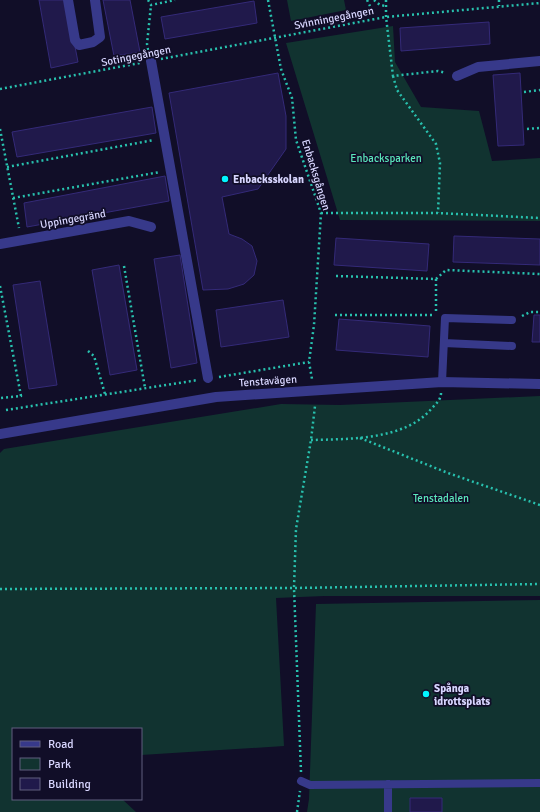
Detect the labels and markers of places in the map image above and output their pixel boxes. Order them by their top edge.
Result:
place label: Enbacksskolan [233,173,304,186]
marker: Enbacksskolan [220,174,230,184]
place label: Spånga idrottsplats [434,682,490,708]
marker: Spånga idrottsplats [421,689,431,699]

